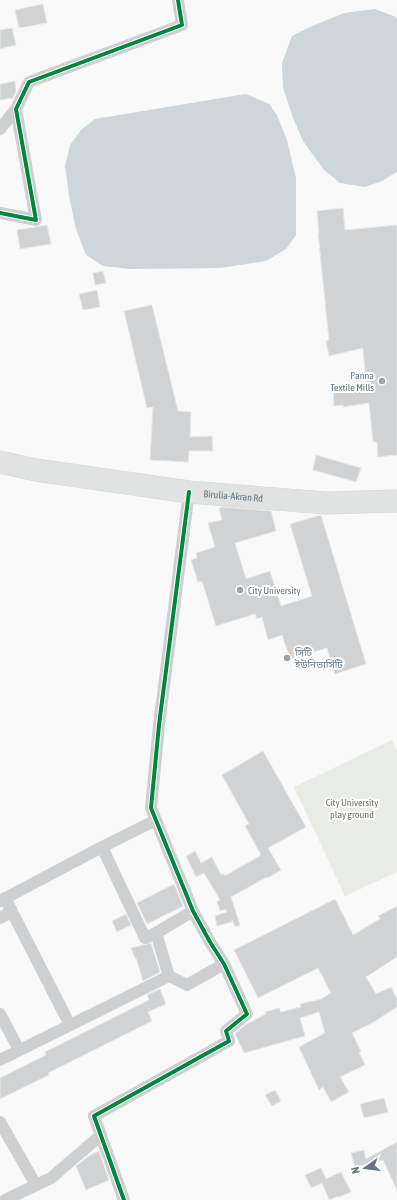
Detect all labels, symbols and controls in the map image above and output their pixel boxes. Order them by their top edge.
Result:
place label: Panna Textile Mills [330,370,374,393]
marker: Panna Textile Mills [377,376,387,386]
street label: Birulia-Akran Rd [203,488,264,503]
marker: City University [235,585,245,595]
place label: City University [248,585,301,596]
place label: সিটি ইউনিভার্সিটি [294,647,343,670]
marker: সিটি ইউনিভার্সিটি [282,653,292,663]
park label: City University play ground [326,797,378,820]
north arrow [345,1148,385,1188]
text: N [349,1166,362,1175]

